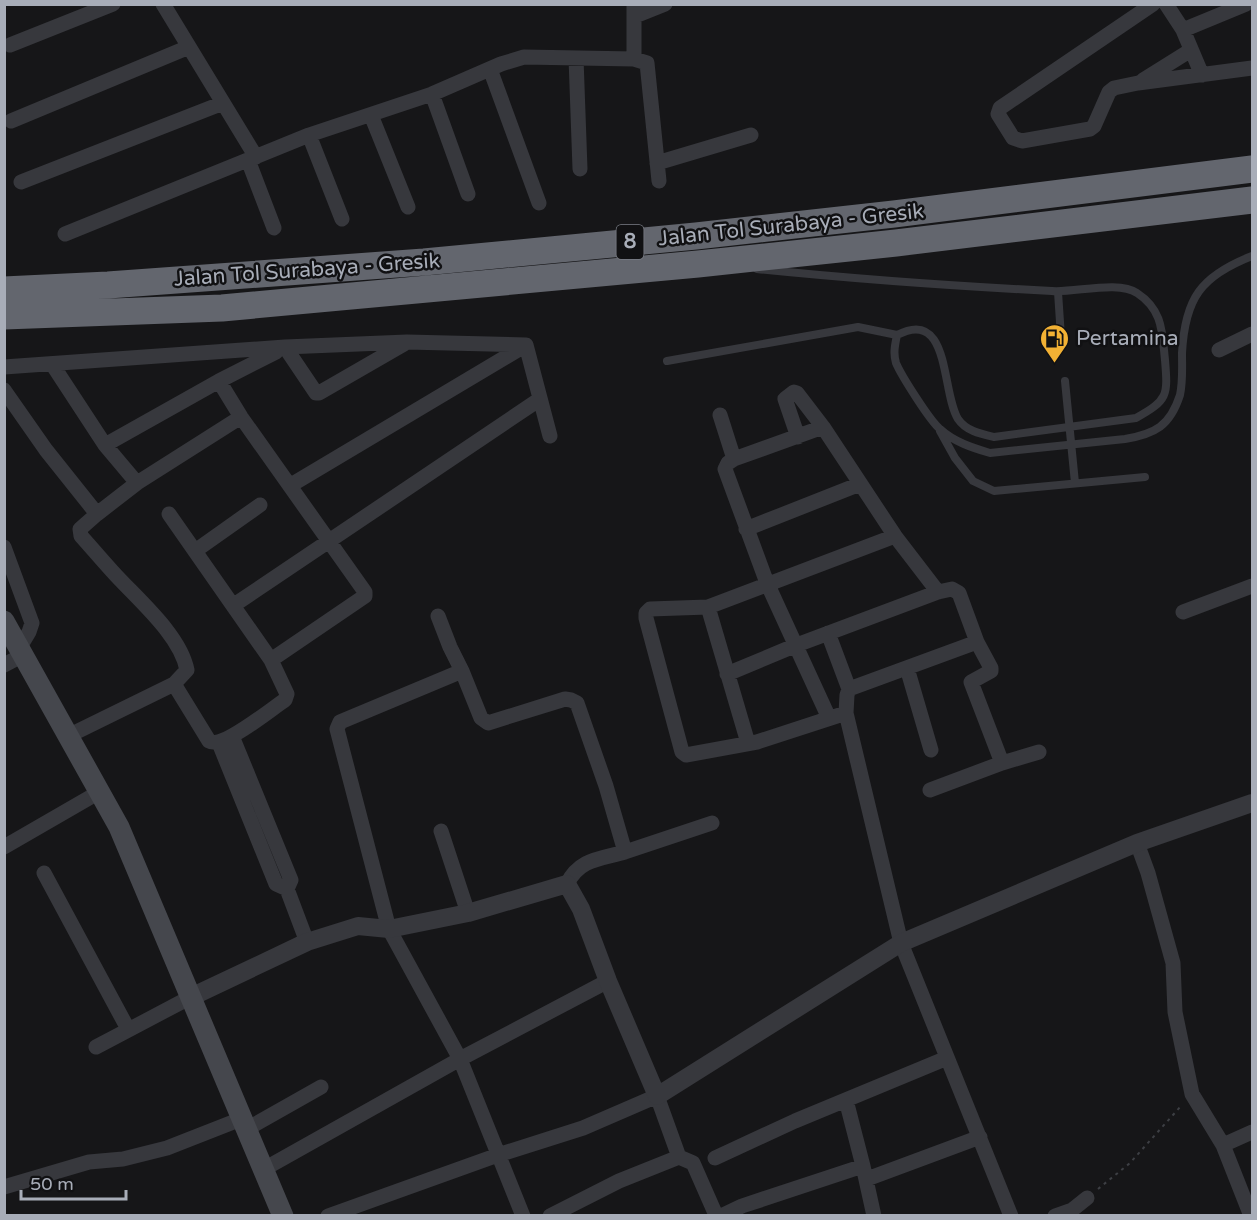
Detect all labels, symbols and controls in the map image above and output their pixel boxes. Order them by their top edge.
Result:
street label: Jalan Tol Surabaya - Gresik [657,199,925,251]
road number: 8 [616,225,644,259]
street label: Jalan Tol Surabaya - Gresik [173,248,441,292]
fuel station icon: Pertamina [1039,322,1071,364]
place label: Pertamina [1076,326,1179,351]
scale bar [21,1163,126,1201]
text: 50 m [30,1173,74,1195]

